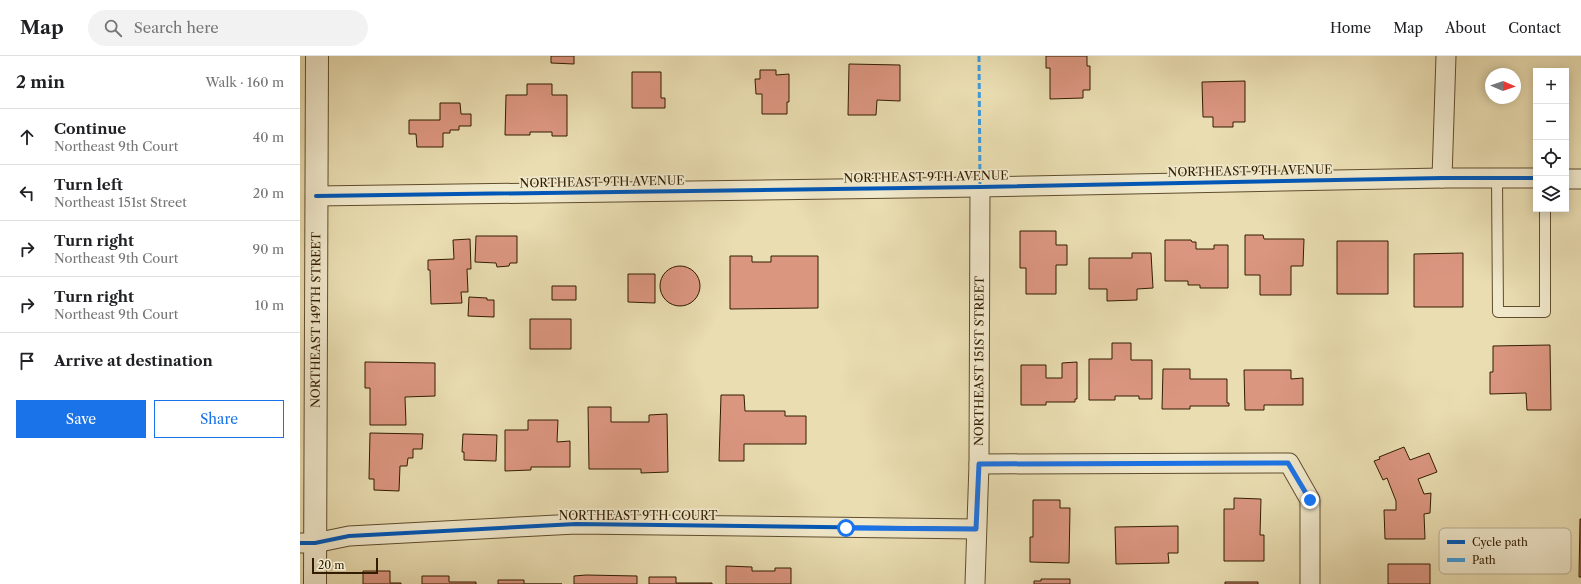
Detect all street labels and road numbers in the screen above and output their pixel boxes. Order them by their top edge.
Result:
street label: NORTHEAST 9TH AVENUE [1167,162,1333,179]
street label: NORTHEAST 9TH AVENUE [843,168,1009,185]
street label: NORTHEAST 9TH AVENUE [519,173,685,190]
street label: NORTHEAST 149TH STREET [308,232,323,408]
street label: NORTHEAST 151ST STREET [971,276,987,446]
street label: NORTHEAST 9TH COURT [558,508,718,523]

